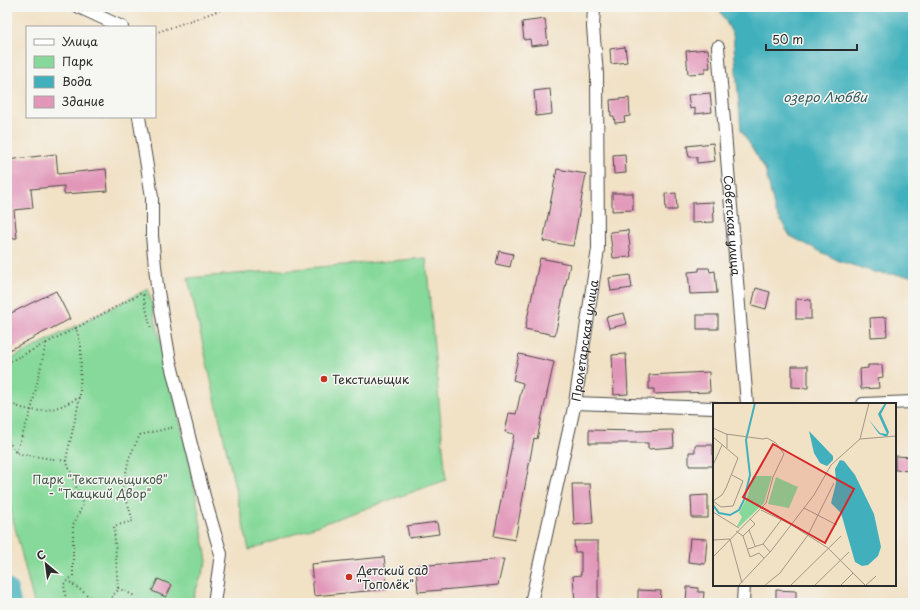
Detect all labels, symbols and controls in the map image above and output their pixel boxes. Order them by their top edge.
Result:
legend [26,26,156,118]
scale bar [766,26,857,52]
text: 50 m [772,30,803,48]
text: Улица [62,32,98,50]
text: Парк [62,52,94,70]
text: Вода [62,72,92,90]
water label: озеро Любви [783,87,868,106]
text: Здание [62,92,104,110]
street label: Советская улица [719,174,746,277]
street label: Пролетарская улица [566,278,602,402]
place label: Текстильщик [332,370,410,388]
marker: Текстильщик [319,374,329,384]
inset map [713,403,896,586]
park label: Парк "Текстильщиков" - "Ткацкий Двор" [32,470,168,502]
north arrow [26,544,66,584]
text: С [33,545,49,564]
place label: Детский сад "Тополёк" [356,561,428,593]
marker: Детский сад "Тополёк" [344,572,354,582]

